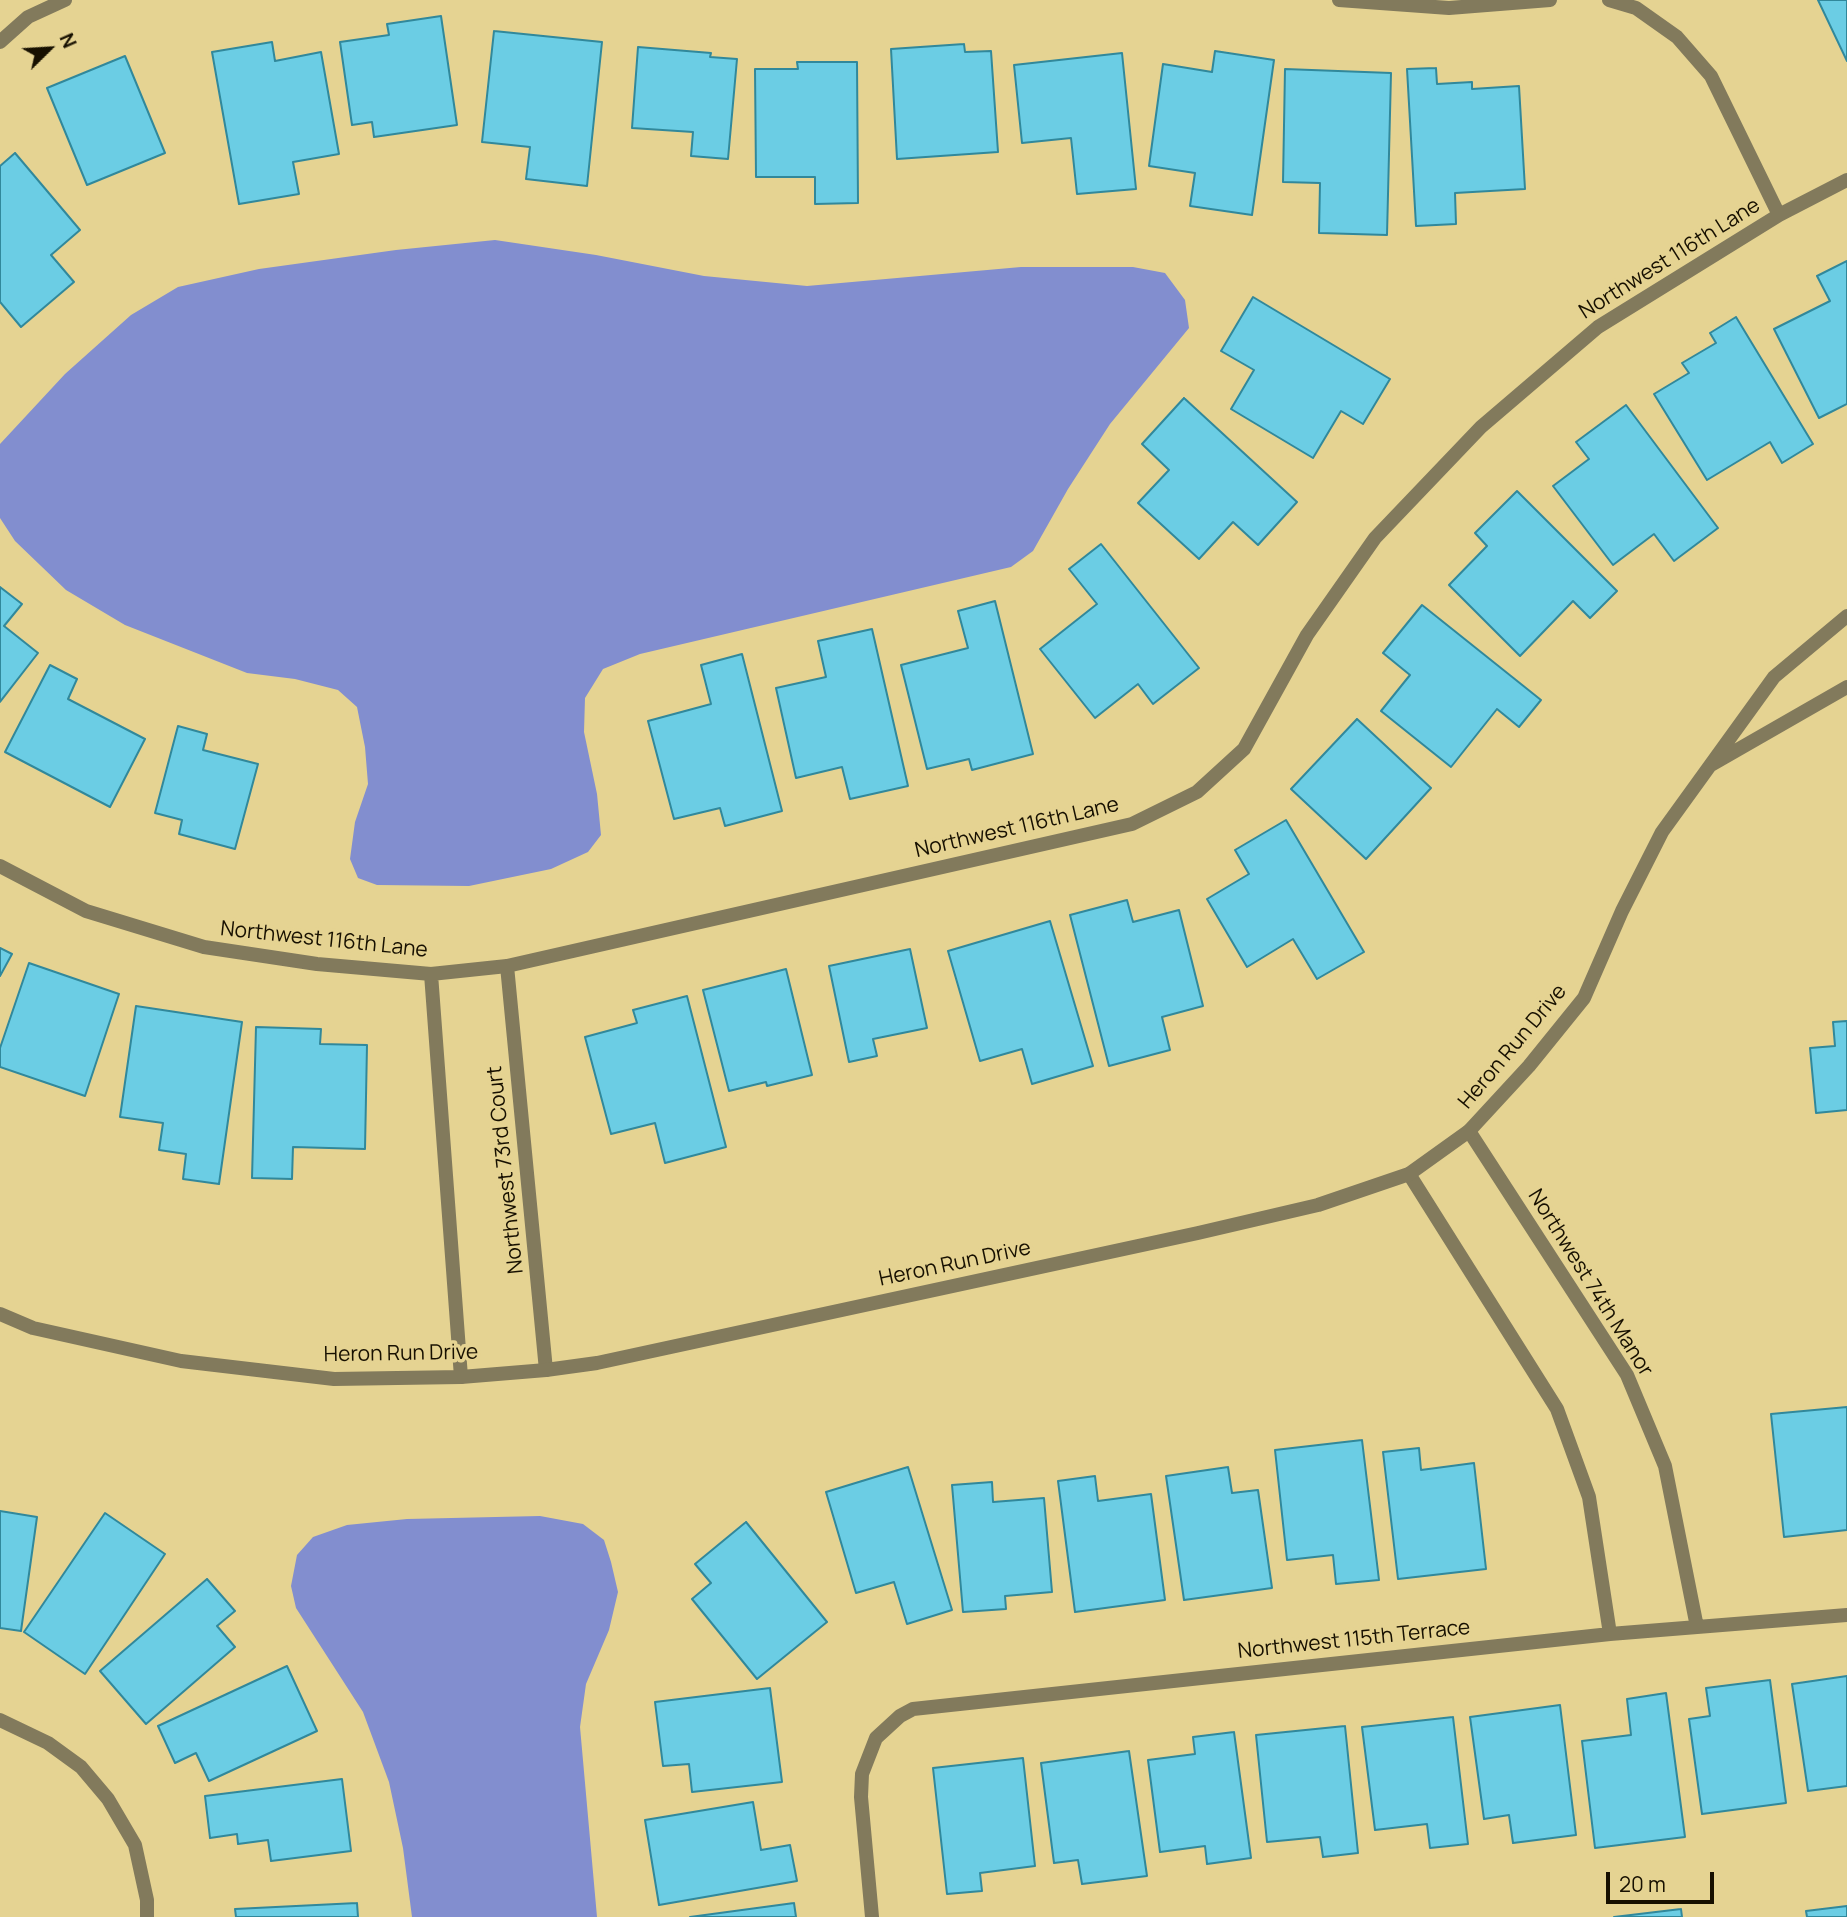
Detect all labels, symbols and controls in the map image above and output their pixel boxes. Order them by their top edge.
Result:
north arrow [14,14,84,84]
text: N [54,29,83,52]
street label: Northwest 116th Lane [1575,193,1765,325]
street label: Northwest 116th Lane [913,792,1121,864]
street label: Northwest 116th Lane [219,917,429,963]
street label: Heron Run Drive [1454,980,1572,1114]
street label: Northwest 73rd Court [483,1065,529,1275]
street label: Northwest 74th Manor [1522,1185,1658,1381]
street label: Heron Run Drive [877,1236,1033,1292]
street label: Heron Run Drive [323,1340,479,1368]
street label: Northwest 115th Terrace [1237,1615,1471,1665]
scale bar [1609,1857,1717,1901]
text: 20 m [1619,1870,1666,1898]

